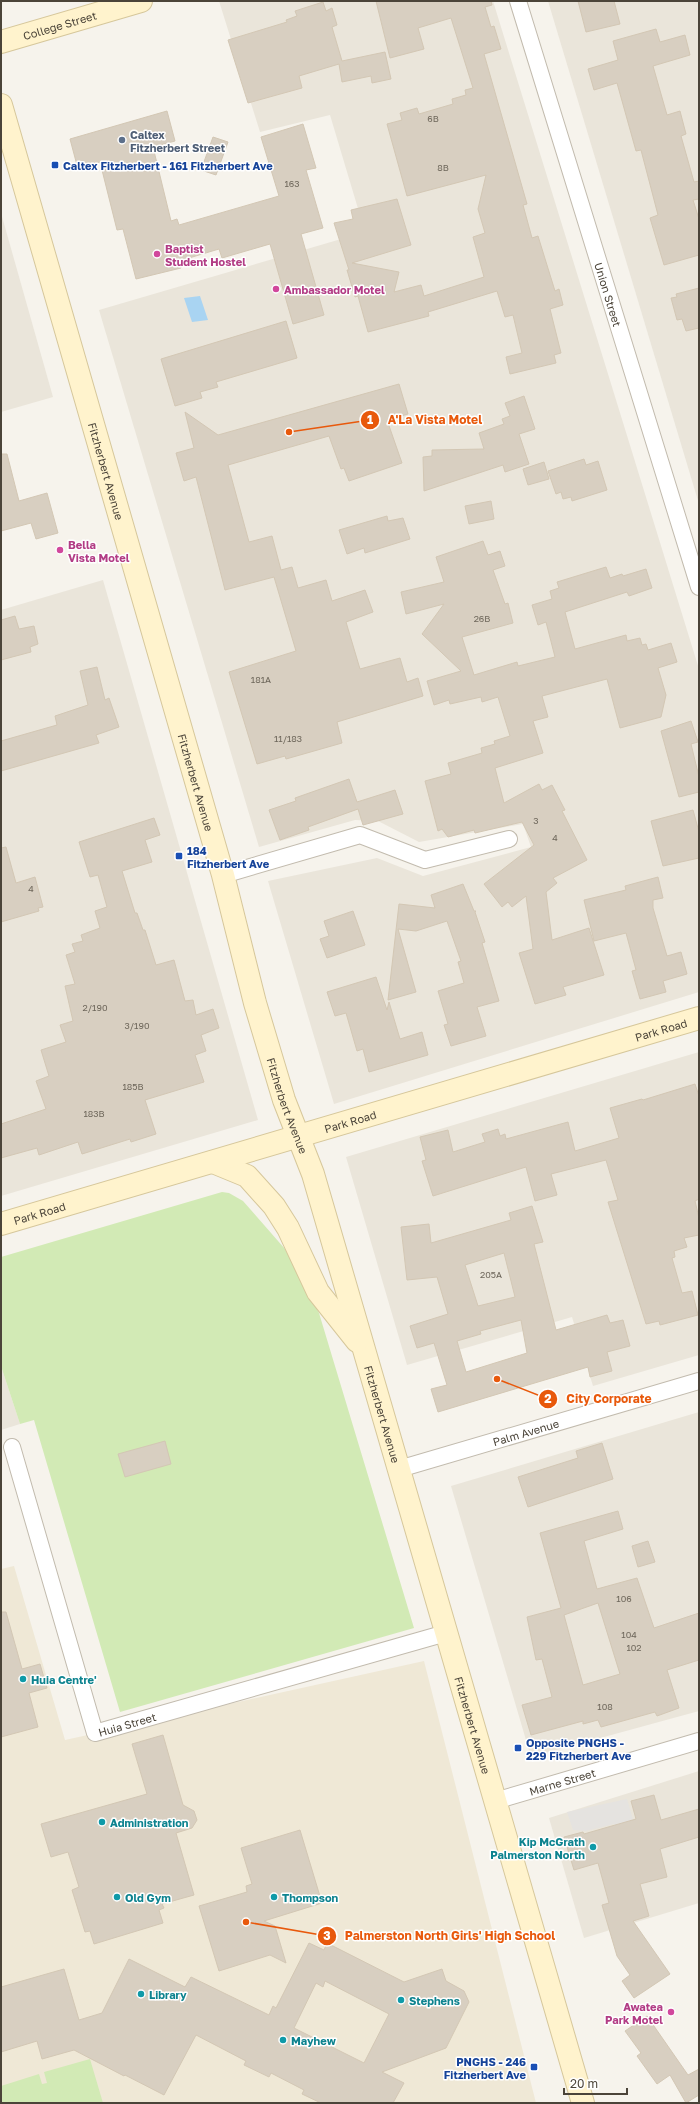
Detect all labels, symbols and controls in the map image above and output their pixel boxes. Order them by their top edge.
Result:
street label: College Street [21,8,98,42]
house number: 6B [427,113,439,124]
place label: Caltex Fitzherbert Street [130,128,226,154]
marker: Caltex Fitzherbert Street [117,135,127,145]
place label: Caltex Fitzherbert - 161 Fitzherbert Ave [63,159,273,172]
marker: Caltex Fitzherbert - 161 Fitzherbert Ave [50,160,60,170]
house number: 8B [437,162,449,173]
house number: 163 [284,178,300,189]
place label: Baptist Student Hostel [165,242,246,268]
marker: Baptist Student Hostel [152,249,162,259]
street label: Union Street [593,261,625,328]
place label: Ambassador Motel [284,283,385,296]
marker: Ambassador Motel [271,284,281,294]
callout: A'La Vista Motel [360,408,491,432]
text: 1 [367,412,373,427]
text: A'La Vista Motel [388,412,482,427]
street label: Fitzherbert Avenue [86,421,127,521]
place label: Bella Vista Motel [68,538,130,564]
marker: Bella Vista Motel [55,545,65,555]
house number: 26B [474,613,490,624]
house number: 181A [251,674,271,685]
street label: Fitzherbert Avenue [176,732,217,833]
house number: 11/183 [274,733,302,744]
house number: 3 [533,815,539,826]
house number: 4 [552,832,558,843]
place label: 184 Fitzherbert Ave [187,844,270,870]
marker: 184 Fitzherbert Ave [174,851,184,861]
house number: 4 [28,883,34,894]
house number: 2/190 [83,1002,108,1013]
street label: Park Road [633,1015,688,1043]
house number: 3/190 [125,1020,150,1031]
street label: Fitzherbert Avenue [265,1056,311,1155]
house number: 185B [122,1081,144,1092]
street label: Park Road [323,1107,378,1135]
house number: 183B [83,1108,105,1119]
street label: Park Road [12,1199,67,1226]
house number: 205A [480,1269,502,1280]
street label: Fitzherbert Avenue [362,1364,403,1464]
callout: City Corporate [538,1387,660,1411]
text: 2 [544,1391,552,1406]
text: City Corporate [566,1391,652,1406]
street label: Palm Avenue [491,1416,560,1448]
house number: 106 [616,1593,632,1604]
house number: 104 [621,1629,637,1640]
house number: 102 [626,1642,642,1653]
place label: Huia Centre' [31,1673,97,1686]
marker: Huia Centre' [18,1674,28,1684]
street label: Fitzherbert Avenue [453,1675,494,1775]
house number: 108 [597,1701,613,1712]
street label: Huia Street [97,1709,157,1738]
place label: Opposite PNGHS - 229 Fitzherbert Ave [526,1736,632,1762]
marker: Opposite PNGHS - 229 Fitzherbert Ave [513,1743,523,1753]
street label: Marne Street [527,1765,597,1797]
place label: Administration [110,1816,189,1829]
marker: Administration [97,1817,107,1827]
place label: Kip McGrath Palmerston North [490,1835,585,1861]
marker: Kip McGrath Palmerston North [588,1842,598,1852]
place label: Old Gym [125,1891,171,1904]
place label: Thompson [282,1891,339,1904]
marker: Old Gym [112,1892,122,1902]
marker: Thompson [269,1892,279,1902]
callout: Palmerston North Girls' High School [317,1924,563,1948]
text: 3 [323,1928,331,1943]
text: Palmerston North Girls' High School [345,1928,555,1943]
place label: Library [149,1988,187,2001]
marker: Library [136,1989,146,1999]
place label: Stephens [409,1994,460,2007]
marker: Stephens [396,1995,406,2005]
place label: Awatea Park Motel [605,2000,663,2026]
marker: Awatea Park Motel [666,2007,676,2017]
place label: Mayhew [291,2034,337,2047]
marker: Mayhew [278,2035,288,2045]
place label: PNGHS - 246 Fitzherbert Ave [444,2055,526,2081]
marker: PNGHS - 246 Fitzherbert Ave [529,2062,539,2072]
scale bar [564,2070,627,2096]
text: 20 m [570,2076,598,2091]

